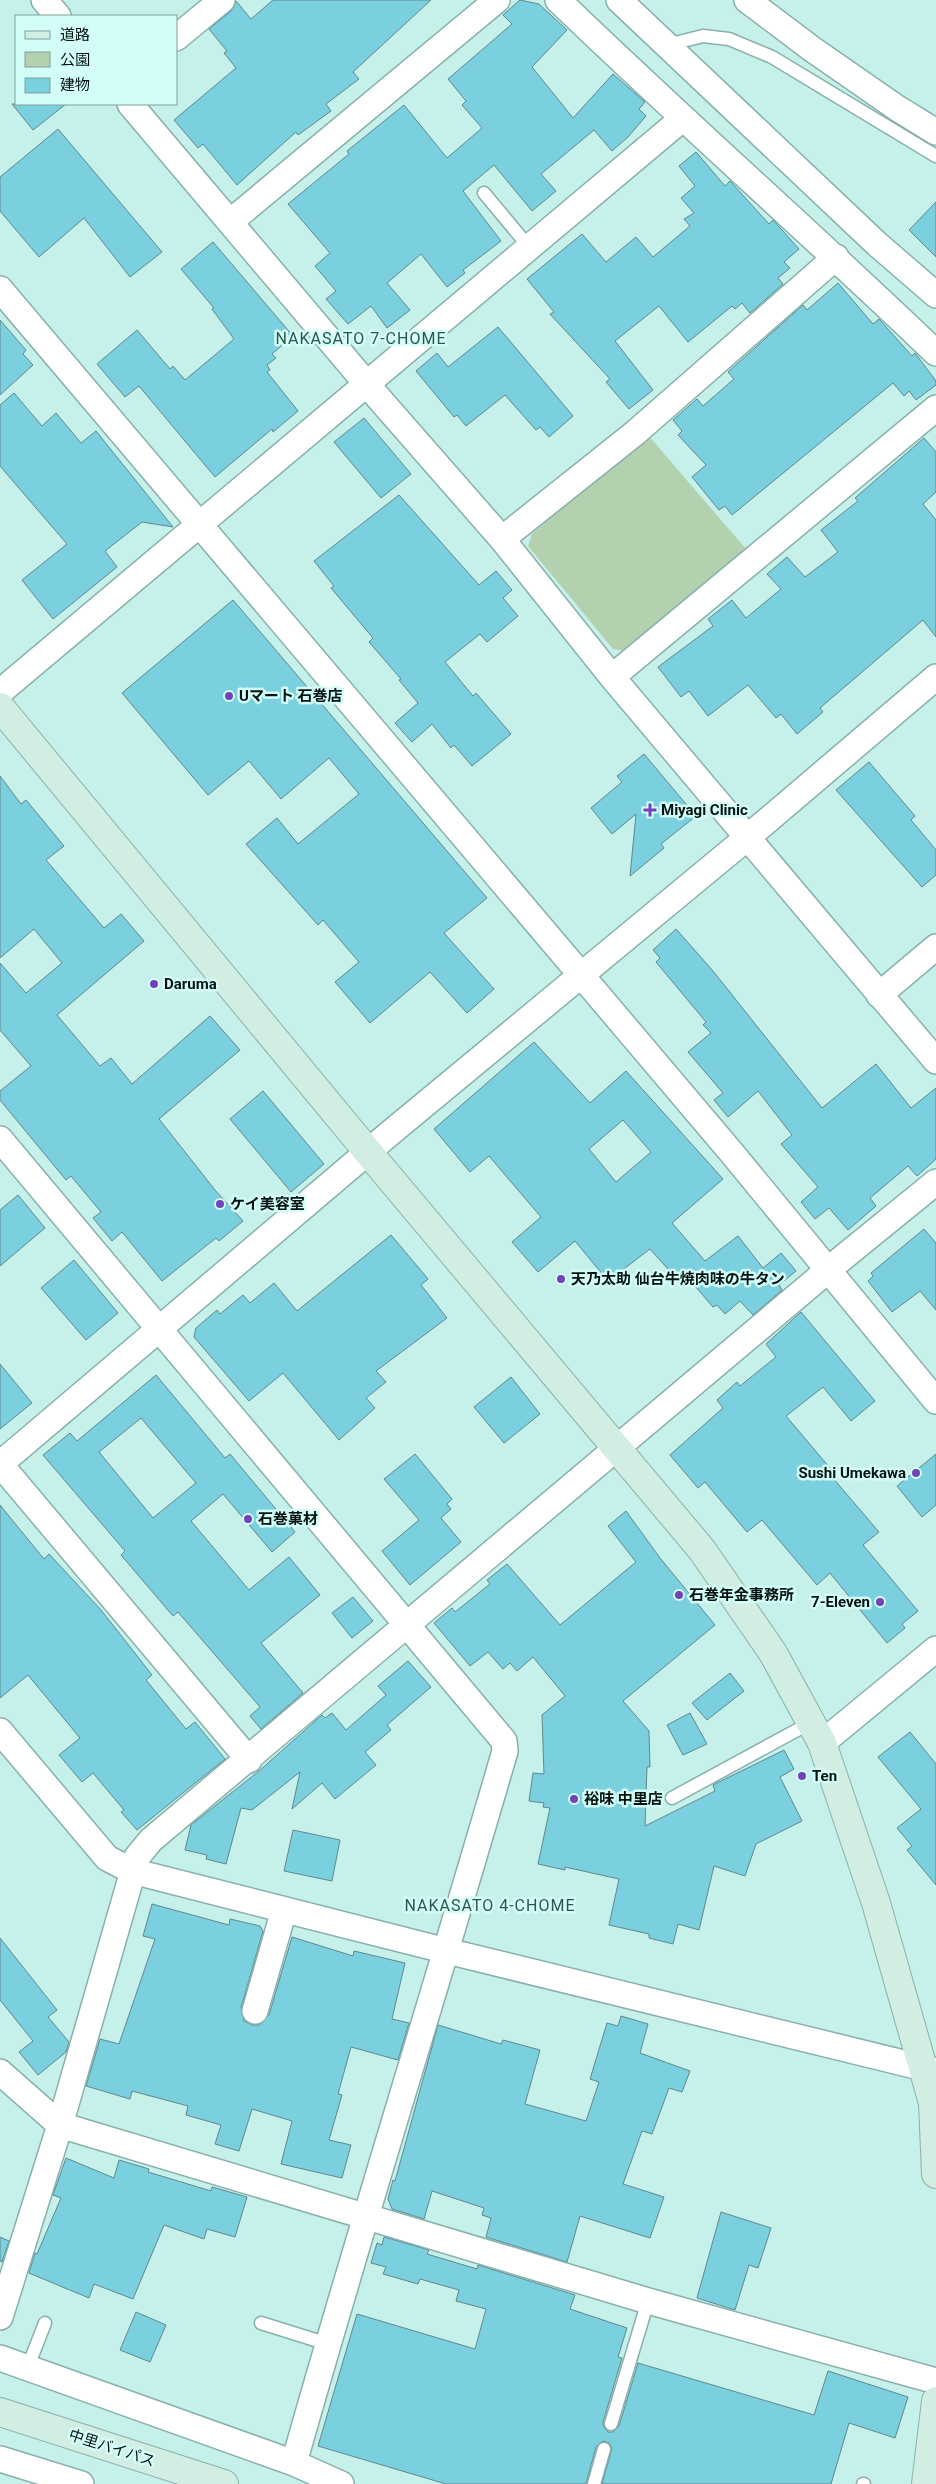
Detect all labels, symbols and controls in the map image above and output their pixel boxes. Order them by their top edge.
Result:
legend [15,15,178,105]
text: 道路 [60,26,90,44]
text: 公園 [60,51,90,69]
text: 建物 [60,76,90,94]
district label: NAKASATO 7-CHOME [275,329,447,348]
place label: Uマート 石巻店 [239,687,343,705]
marker: Uマート 石巻店 [223,690,235,702]
place label: Miyagi Clinic [661,801,748,819]
marker: Miyagi Clinic [643,803,657,817]
place label: Daruma [164,975,217,993]
marker: Daruma [148,978,160,990]
place label: ケイ美容室 [230,1195,305,1213]
marker: ケイ美容室 [214,1198,226,1210]
place label: 天乃太助 仙台牛焼肉味の牛タン [571,1270,785,1288]
marker: 天乃太助 仙台牛焼肉味の牛タン [555,1273,567,1285]
place label: Sushi Umekawa [798,1464,906,1482]
marker: Sushi Umekawa [910,1467,922,1479]
place label: 石巻菓材 [258,1510,318,1528]
marker: 石巻菓材 [242,1513,254,1525]
place label: 石巻年金事務所 [689,1586,794,1604]
marker: 石巻年金事務所 [673,1589,685,1601]
place label: 7-Eleven [811,1593,870,1611]
marker: 7-Eleven [874,1596,886,1608]
place label: Ten [812,1767,837,1785]
marker: Ten [796,1770,808,1782]
place label: 裕味 中里店 [584,1790,663,1808]
marker: 裕味 中里店 [568,1793,580,1805]
district label: NAKASATO 4-CHOME [404,1896,576,1915]
street label: 中里バイパス [67,2426,157,2470]

